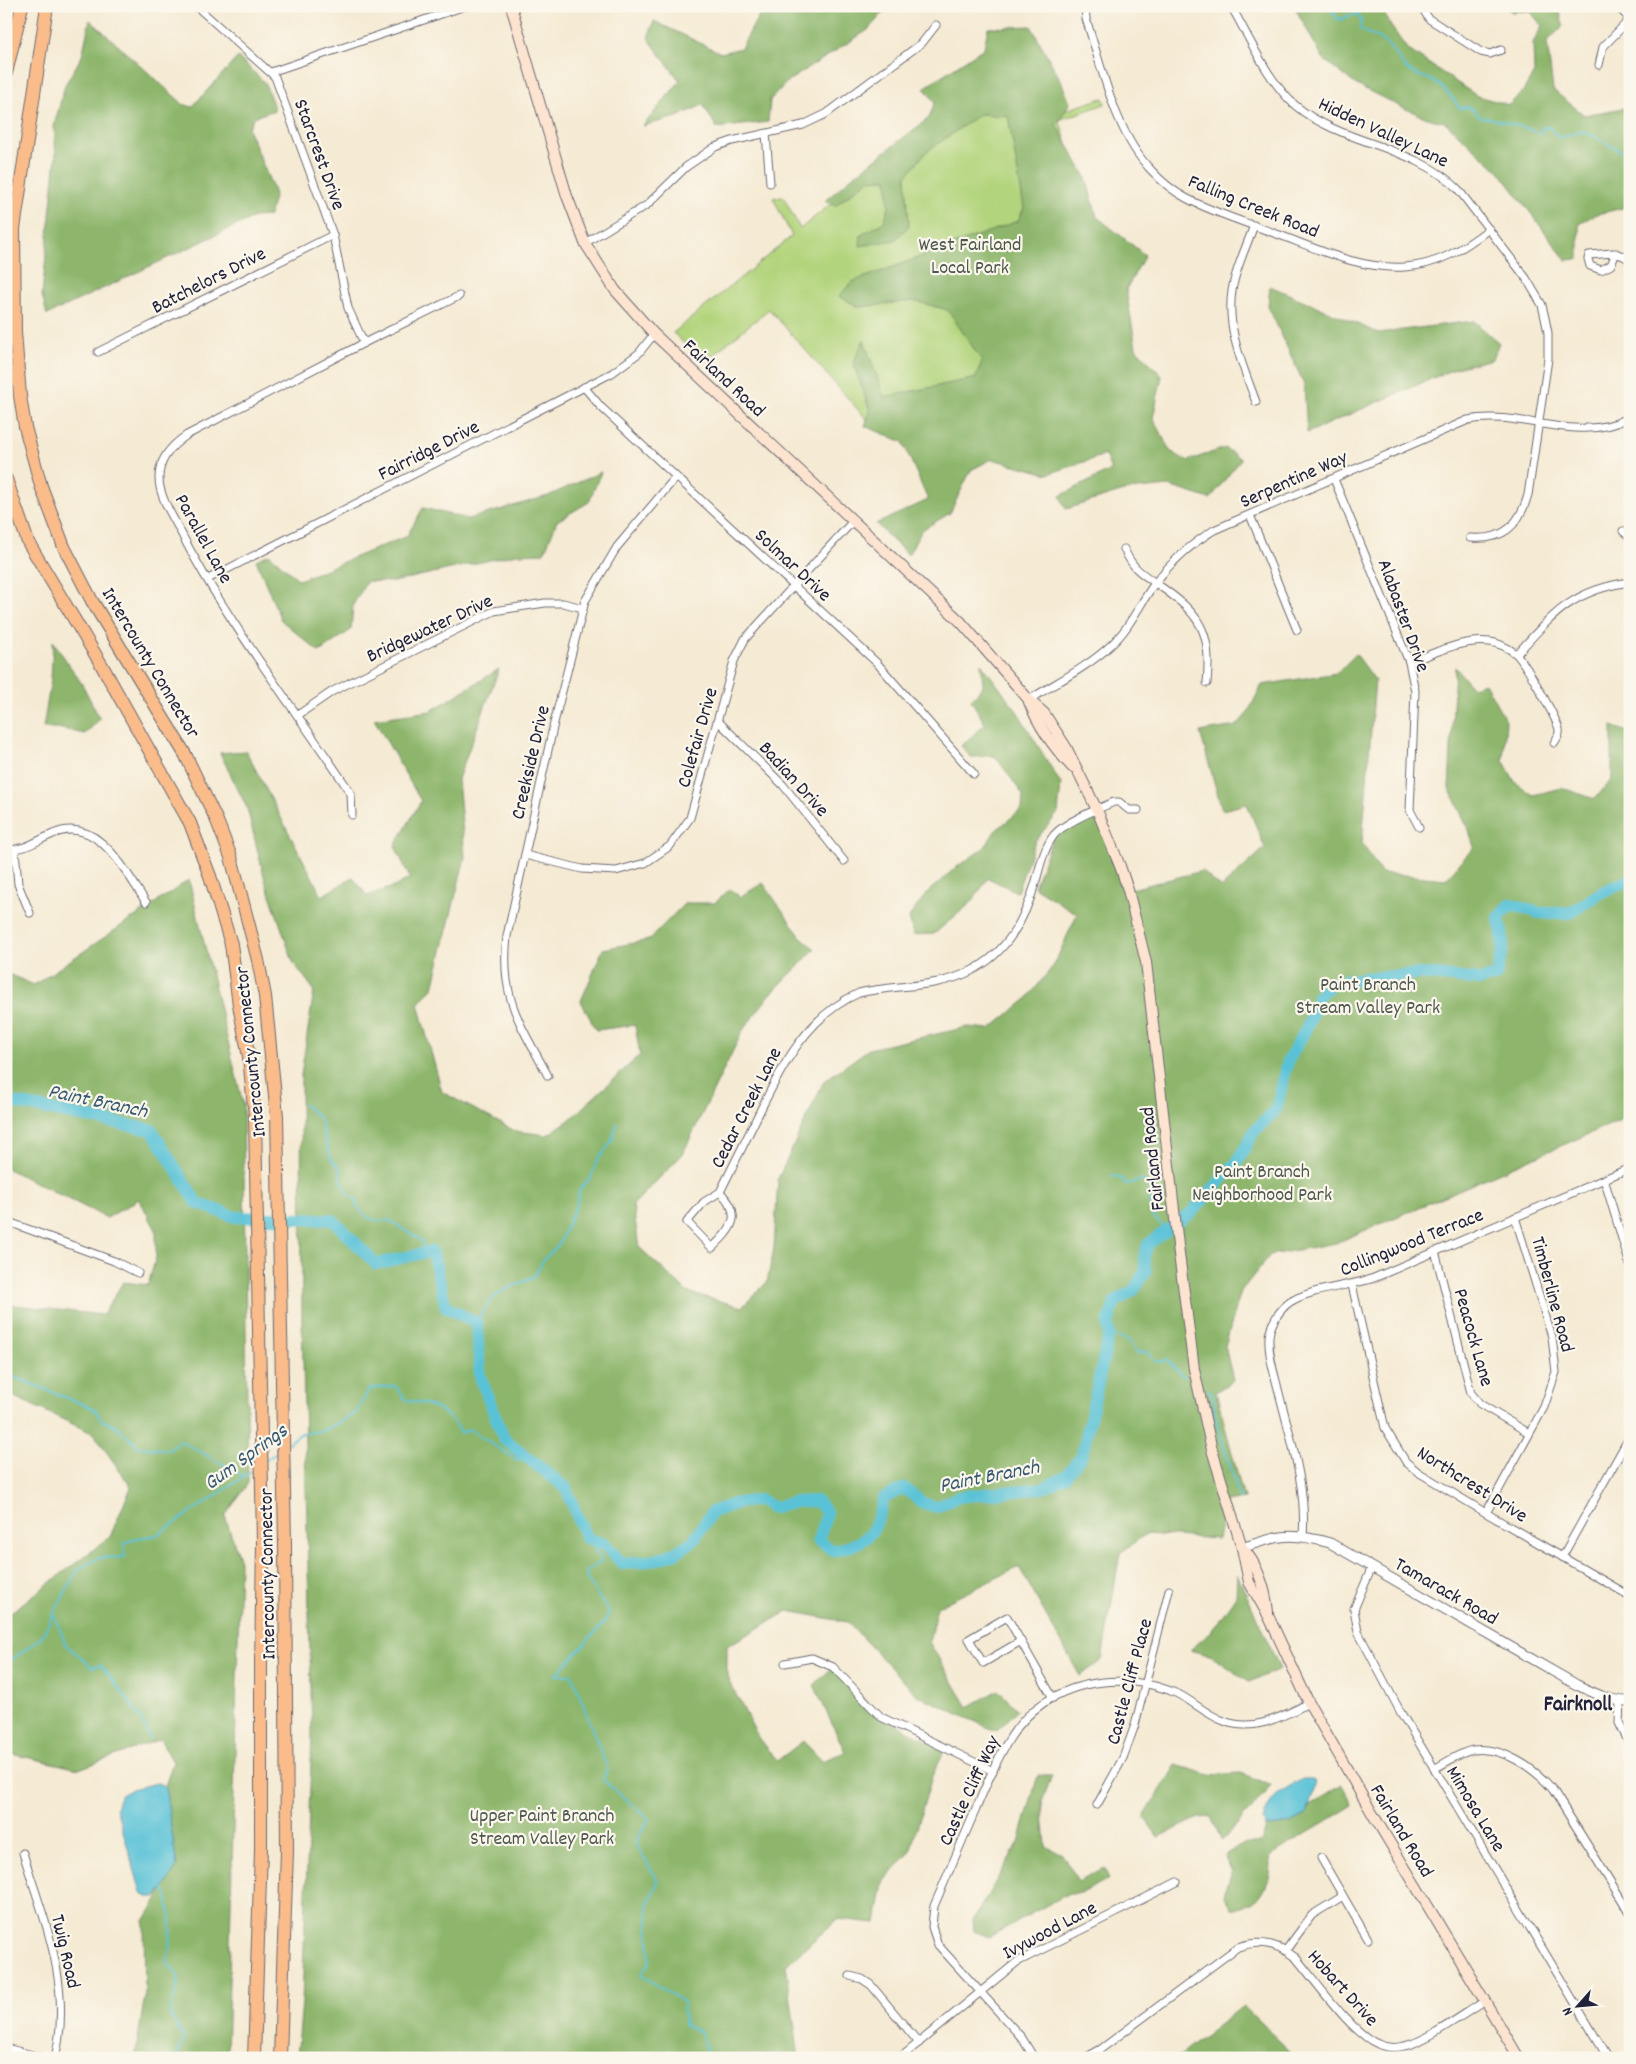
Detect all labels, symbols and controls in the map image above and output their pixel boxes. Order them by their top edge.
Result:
street label: Hidden Valley Lane [1313,91,1453,176]
street label: Starcrest Drive [285,96,351,215]
street label: Falling Creek Road [1183,169,1323,247]
park label: West Fairland Local Park [919,232,1021,283]
street label: Batchelors Drive [147,241,272,322]
street label: Fairland Road [675,333,771,425]
street label: Fairridge Drive [374,414,485,489]
street label: Serpentine Way [1236,444,1353,517]
street label: Parallel Lane [166,490,239,589]
street label: Solmar Drive [747,523,837,609]
street label: Alabaster Drive [1369,556,1436,677]
street label: Intercounty Connector [93,583,206,745]
street label: Bridgewater Drive [363,588,498,671]
street label: Colefair Drive [671,684,727,791]
street label: Creekside Drive [505,703,559,823]
street label: Badian Drive [751,736,835,824]
street label: Intercounty Connector [229,964,275,1139]
park label: Paint Branch Stream Valley Park [1296,972,1440,1023]
street label: Cedar Creek Lane [705,1043,790,1174]
water label: Paint Branch [45,1078,151,1128]
street label: Fairland Road [1135,1105,1173,1212]
park label: Paint Branch Neighborhood Park [1192,1159,1332,1210]
street label: Collingwood Terrace [1336,1202,1488,1285]
street label: Timberline Road [1522,1234,1580,1356]
street label: Peacock Lane [1445,1286,1499,1390]
water label: Gum Springs [199,1417,296,1499]
street label: Northcrest Drive [1411,1440,1532,1531]
water label: Paint Branch [937,1453,1043,1502]
street label: Intercounty Connector [253,1487,284,1660]
street label: Tamarack Road [1388,1552,1503,1634]
street label: Castle Cliff Place [1101,1615,1161,1748]
district label: Fairknoll [1544,1691,1613,1721]
street label: Castle Cliff Way [933,1731,1009,1851]
street label: Mimosa Lane [1438,1761,1511,1858]
street label: Fairland Road [1362,1780,1439,1883]
park label: Upper Paint Branch Stream Valley Park [470,1803,614,1854]
street label: Ivywood Lane [998,1895,1103,1968]
street label: Twig Road [42,1912,86,1992]
street label: Hobart Drive [1300,1944,1384,2034]
north arrow [1554,1982,1604,2032]
text: N [1558,2003,1579,2019]

